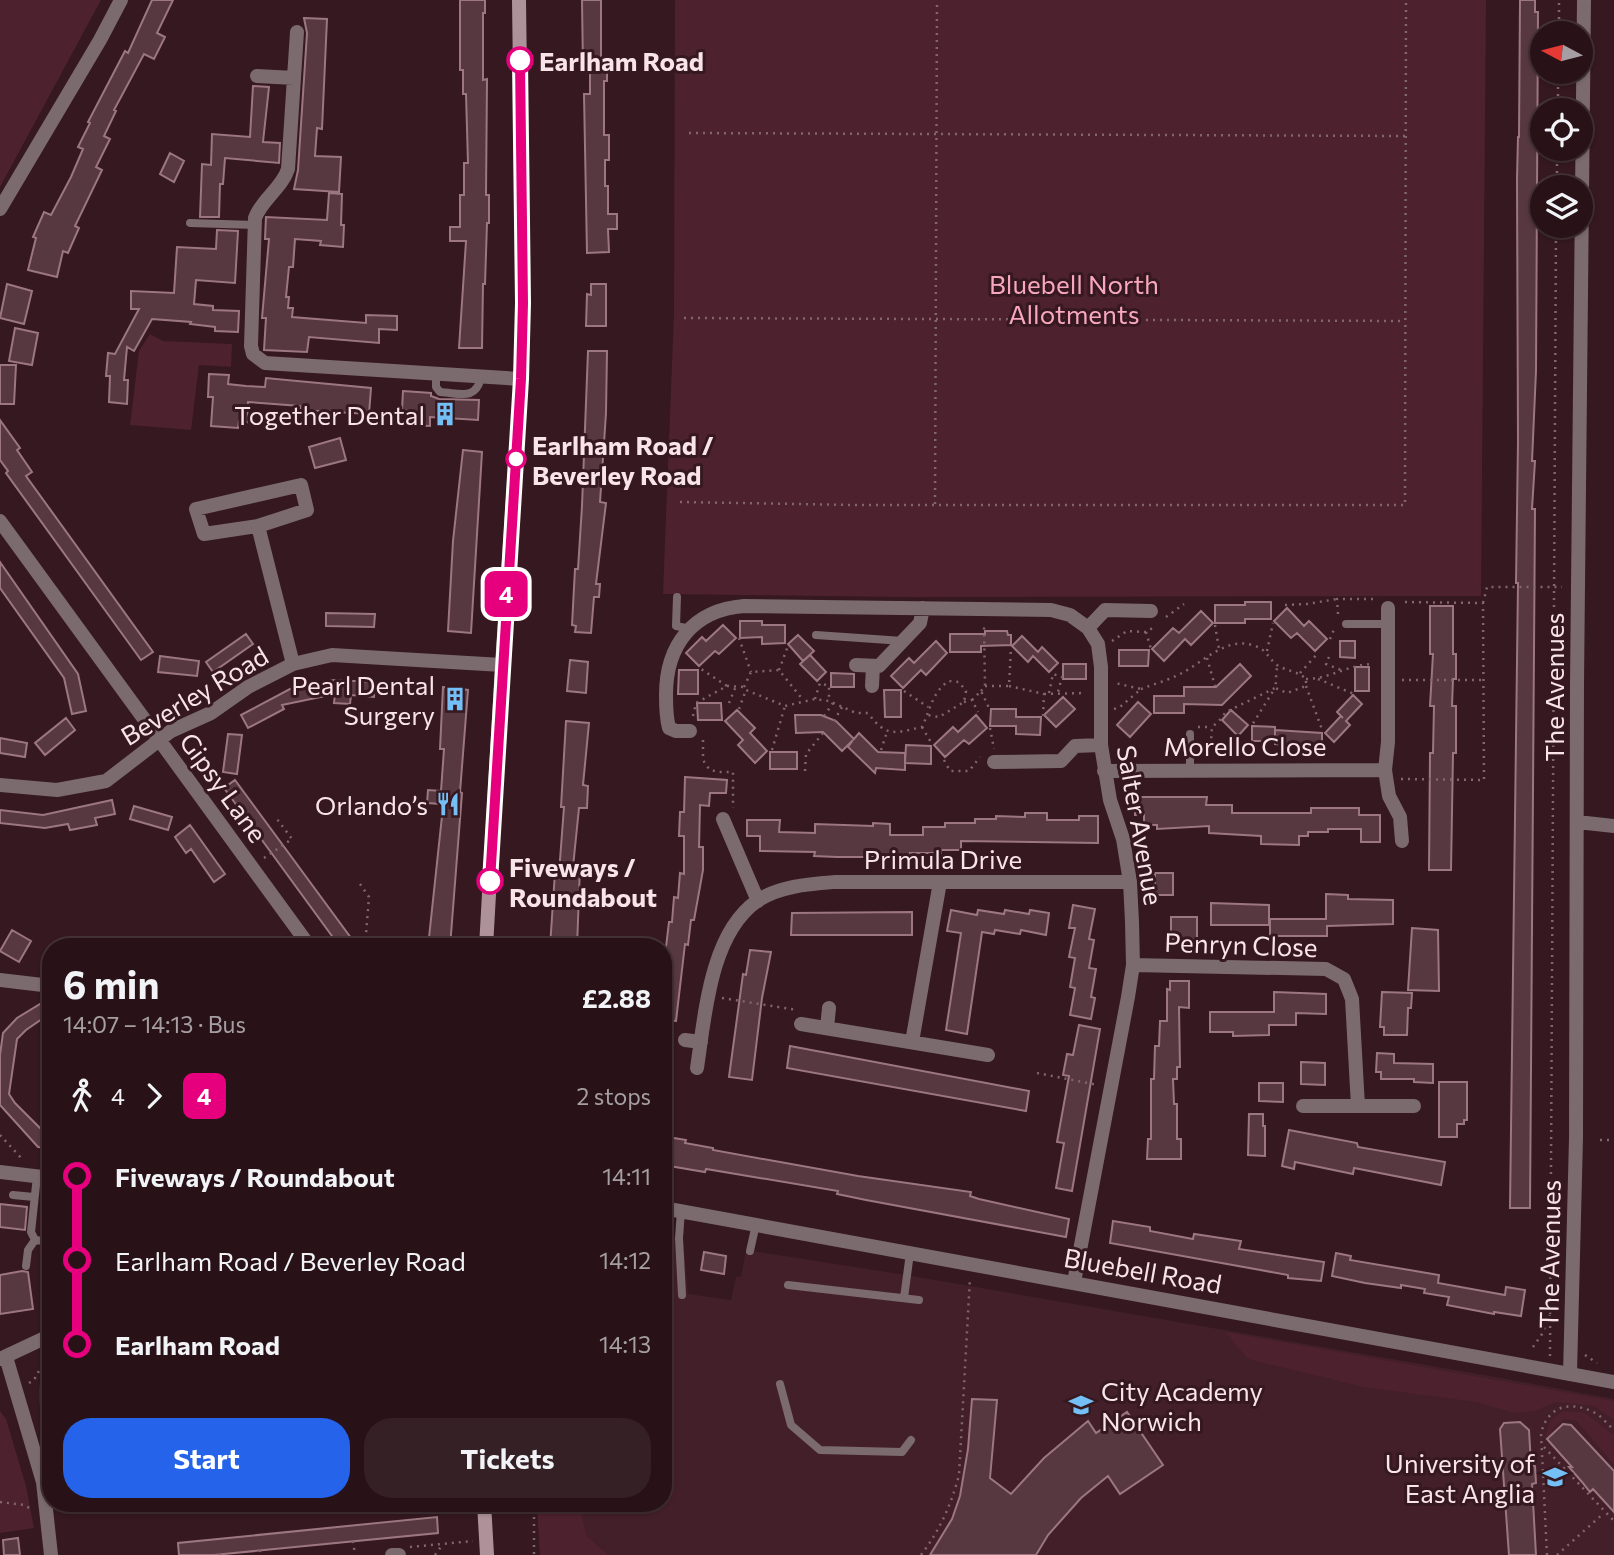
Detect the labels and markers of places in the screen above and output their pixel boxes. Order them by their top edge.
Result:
place label: Earlham Road [539,45,704,76]
marker: Earlham Road [507,47,533,73]
place label: Together Dental [234,399,425,430]
building icon: Together Dental [431,400,459,428]
place label: Earlham Road / Beverley Road [532,429,714,490]
marker: Earlham Road / Beverley Road [506,449,526,469]
place label: Pearl Dental Surgery [291,669,435,730]
building icon: Pearl Dental Surgery [441,685,469,713]
place label: Orlando’s [315,789,428,820]
restaurant icon: Orlando’s [434,790,462,818]
place label: Fiveways / Roundabout [509,851,657,912]
marker: Fiveways / Roundabout [477,868,503,894]
place label: City Academy Norwich [1101,1375,1263,1436]
school or university icon: City Academy Norwich [1067,1391,1095,1419]
place label: University of East Anglia [1385,1447,1536,1508]
school or university icon: University of East Anglia [1541,1463,1569,1491]

